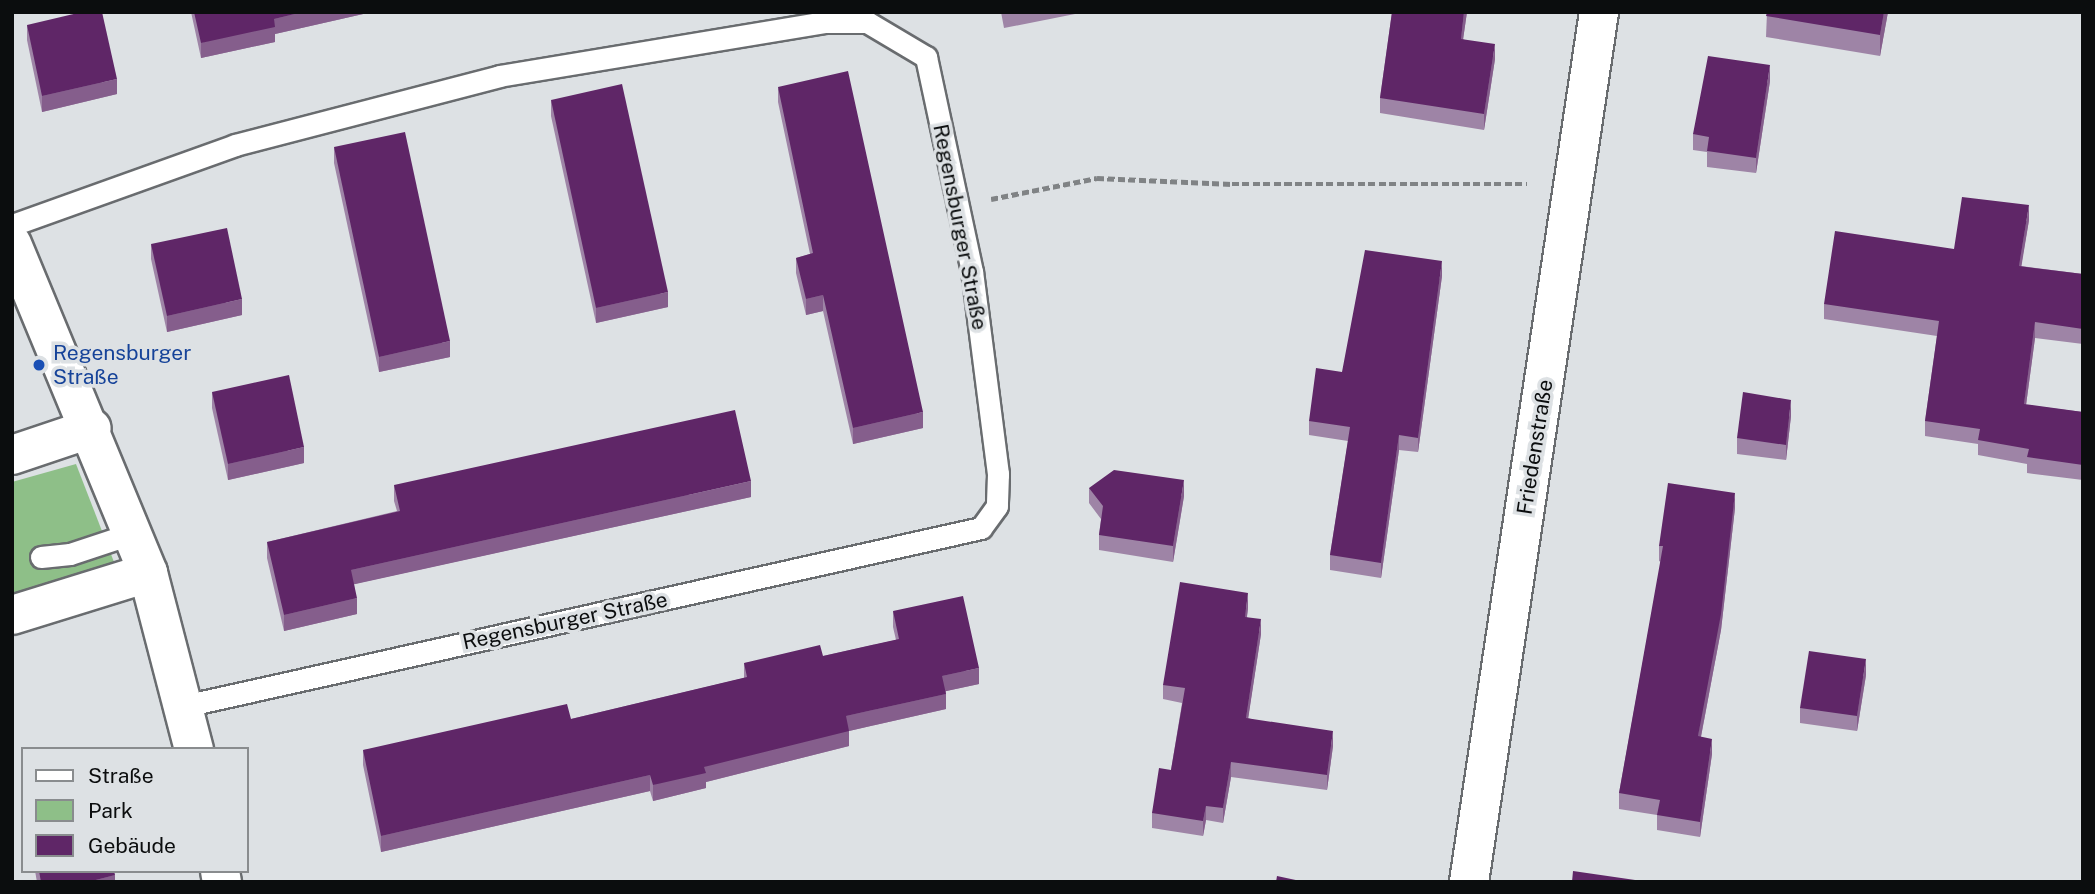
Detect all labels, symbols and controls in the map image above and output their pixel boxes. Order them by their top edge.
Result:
street label: Regensburger Straße [928,122,992,332]
place label: Regensburger Straße [53,340,191,390]
marker: Regensburger Straße [31,357,47,373]
street label: Friedenstraße [1512,378,1558,516]
street label: Regensburger Straße [460,587,670,655]
legend [21,747,248,873]
text: Straße [88,763,154,788]
text: Park [88,798,133,823]
text: Gebäude [88,833,176,858]

